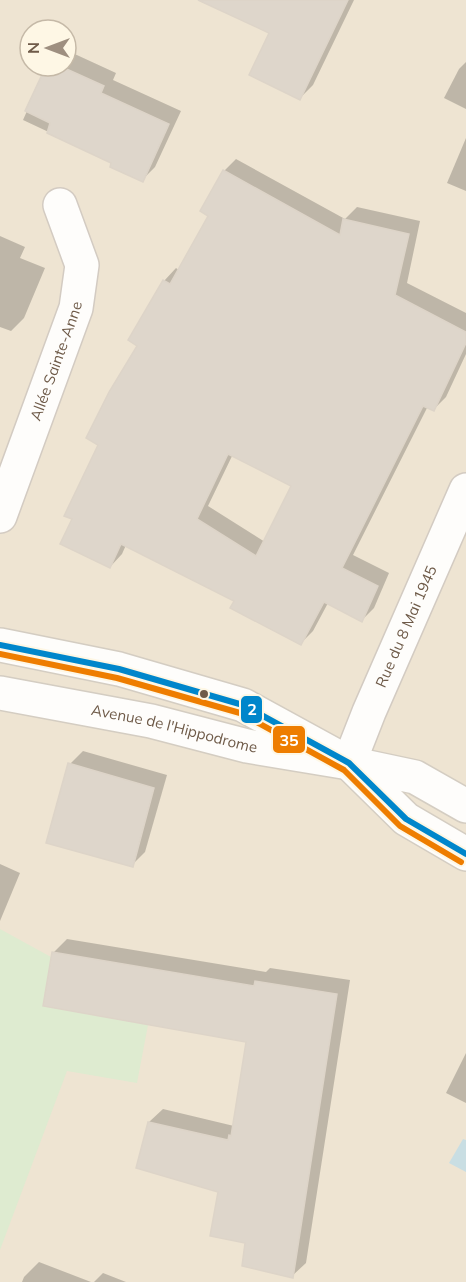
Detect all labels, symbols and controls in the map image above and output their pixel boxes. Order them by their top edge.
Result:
north arrow [18,18,78,78]
text: N [23,42,43,54]
street label: Allée Sainte-Anne [26,300,86,423]
street label: Rue du 8 Mai 1945 [371,562,441,690]
unlabelled marker [198,688,210,700]
line badge: 2 [240,695,263,724]
text: 2 [247,699,257,719]
street label: Avenue de l'Hippodrome [90,700,259,757]
line badge: 35 [272,725,306,754]
text: 35 [279,730,299,750]

